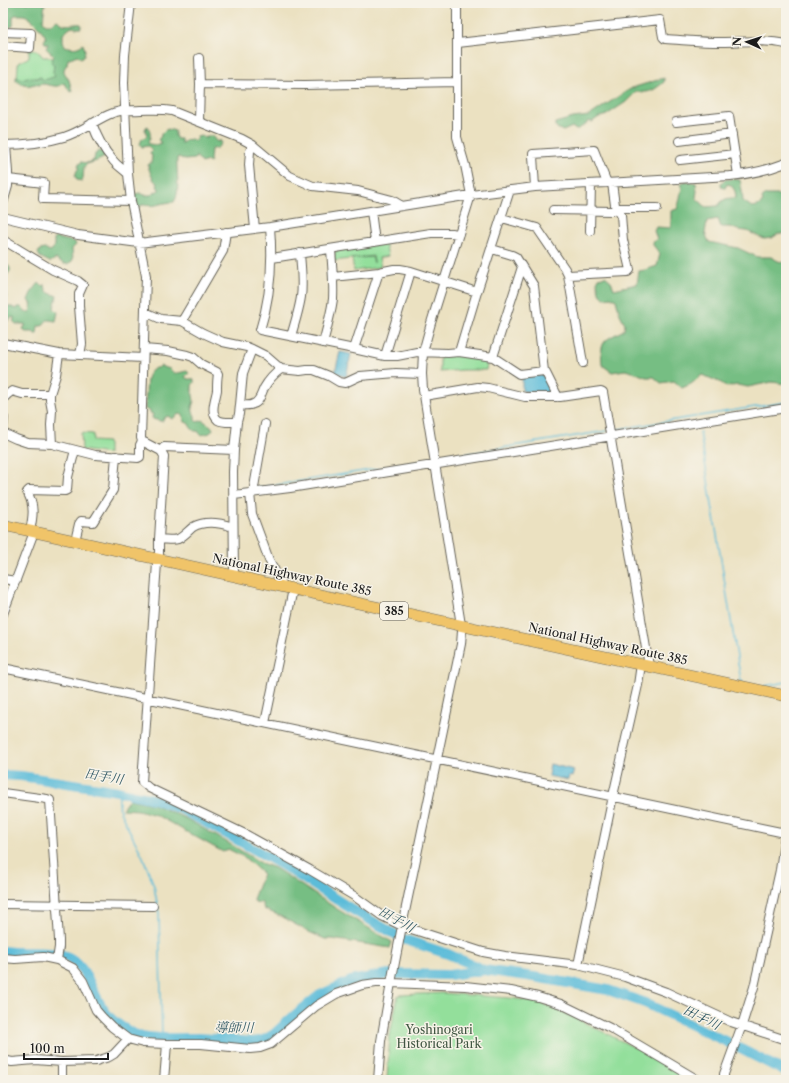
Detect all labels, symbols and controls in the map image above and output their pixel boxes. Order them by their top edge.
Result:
north arrow [727,22,767,62]
text: N [730,36,744,47]
street label: National Highway Route 385 [211,550,373,599]
road number: 385 [380,602,408,620]
street label: National Highway Route 385 [527,619,689,668]
water label: 田手川 [83,765,127,788]
water label: 田手川 [376,903,420,936]
water label: 田手川 [681,1001,725,1034]
water label: 導師川 [214,1019,256,1035]
park label: Yoshinogari Historical Park [397,1022,482,1051]
scale bar [24,1035,108,1061]
text: 100 m [30,1041,65,1056]

